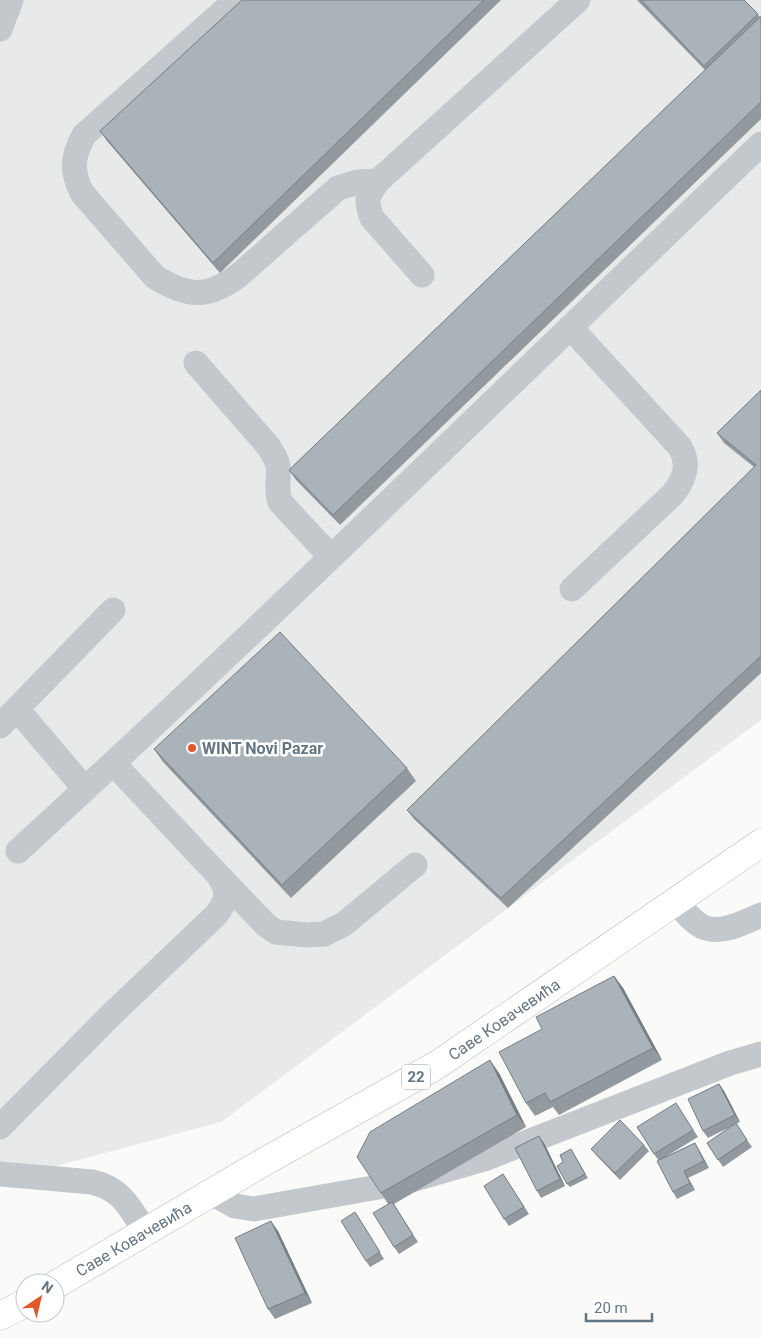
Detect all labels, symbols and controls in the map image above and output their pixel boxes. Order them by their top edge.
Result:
place label: WINT Novi Pazar [202,739,323,758]
marker: WINT Novi Pazar [186,742,198,754]
street label: Саве Ковачевића [445,975,564,1064]
road number: 22 [402,1064,430,1090]
street label: Саве Ковачевића [72,1198,195,1281]
north arrow [15,1273,65,1323]
text: N [39,1278,56,1297]
scale bar [586,1290,652,1322]
text: 20 m [594,1299,628,1317]

